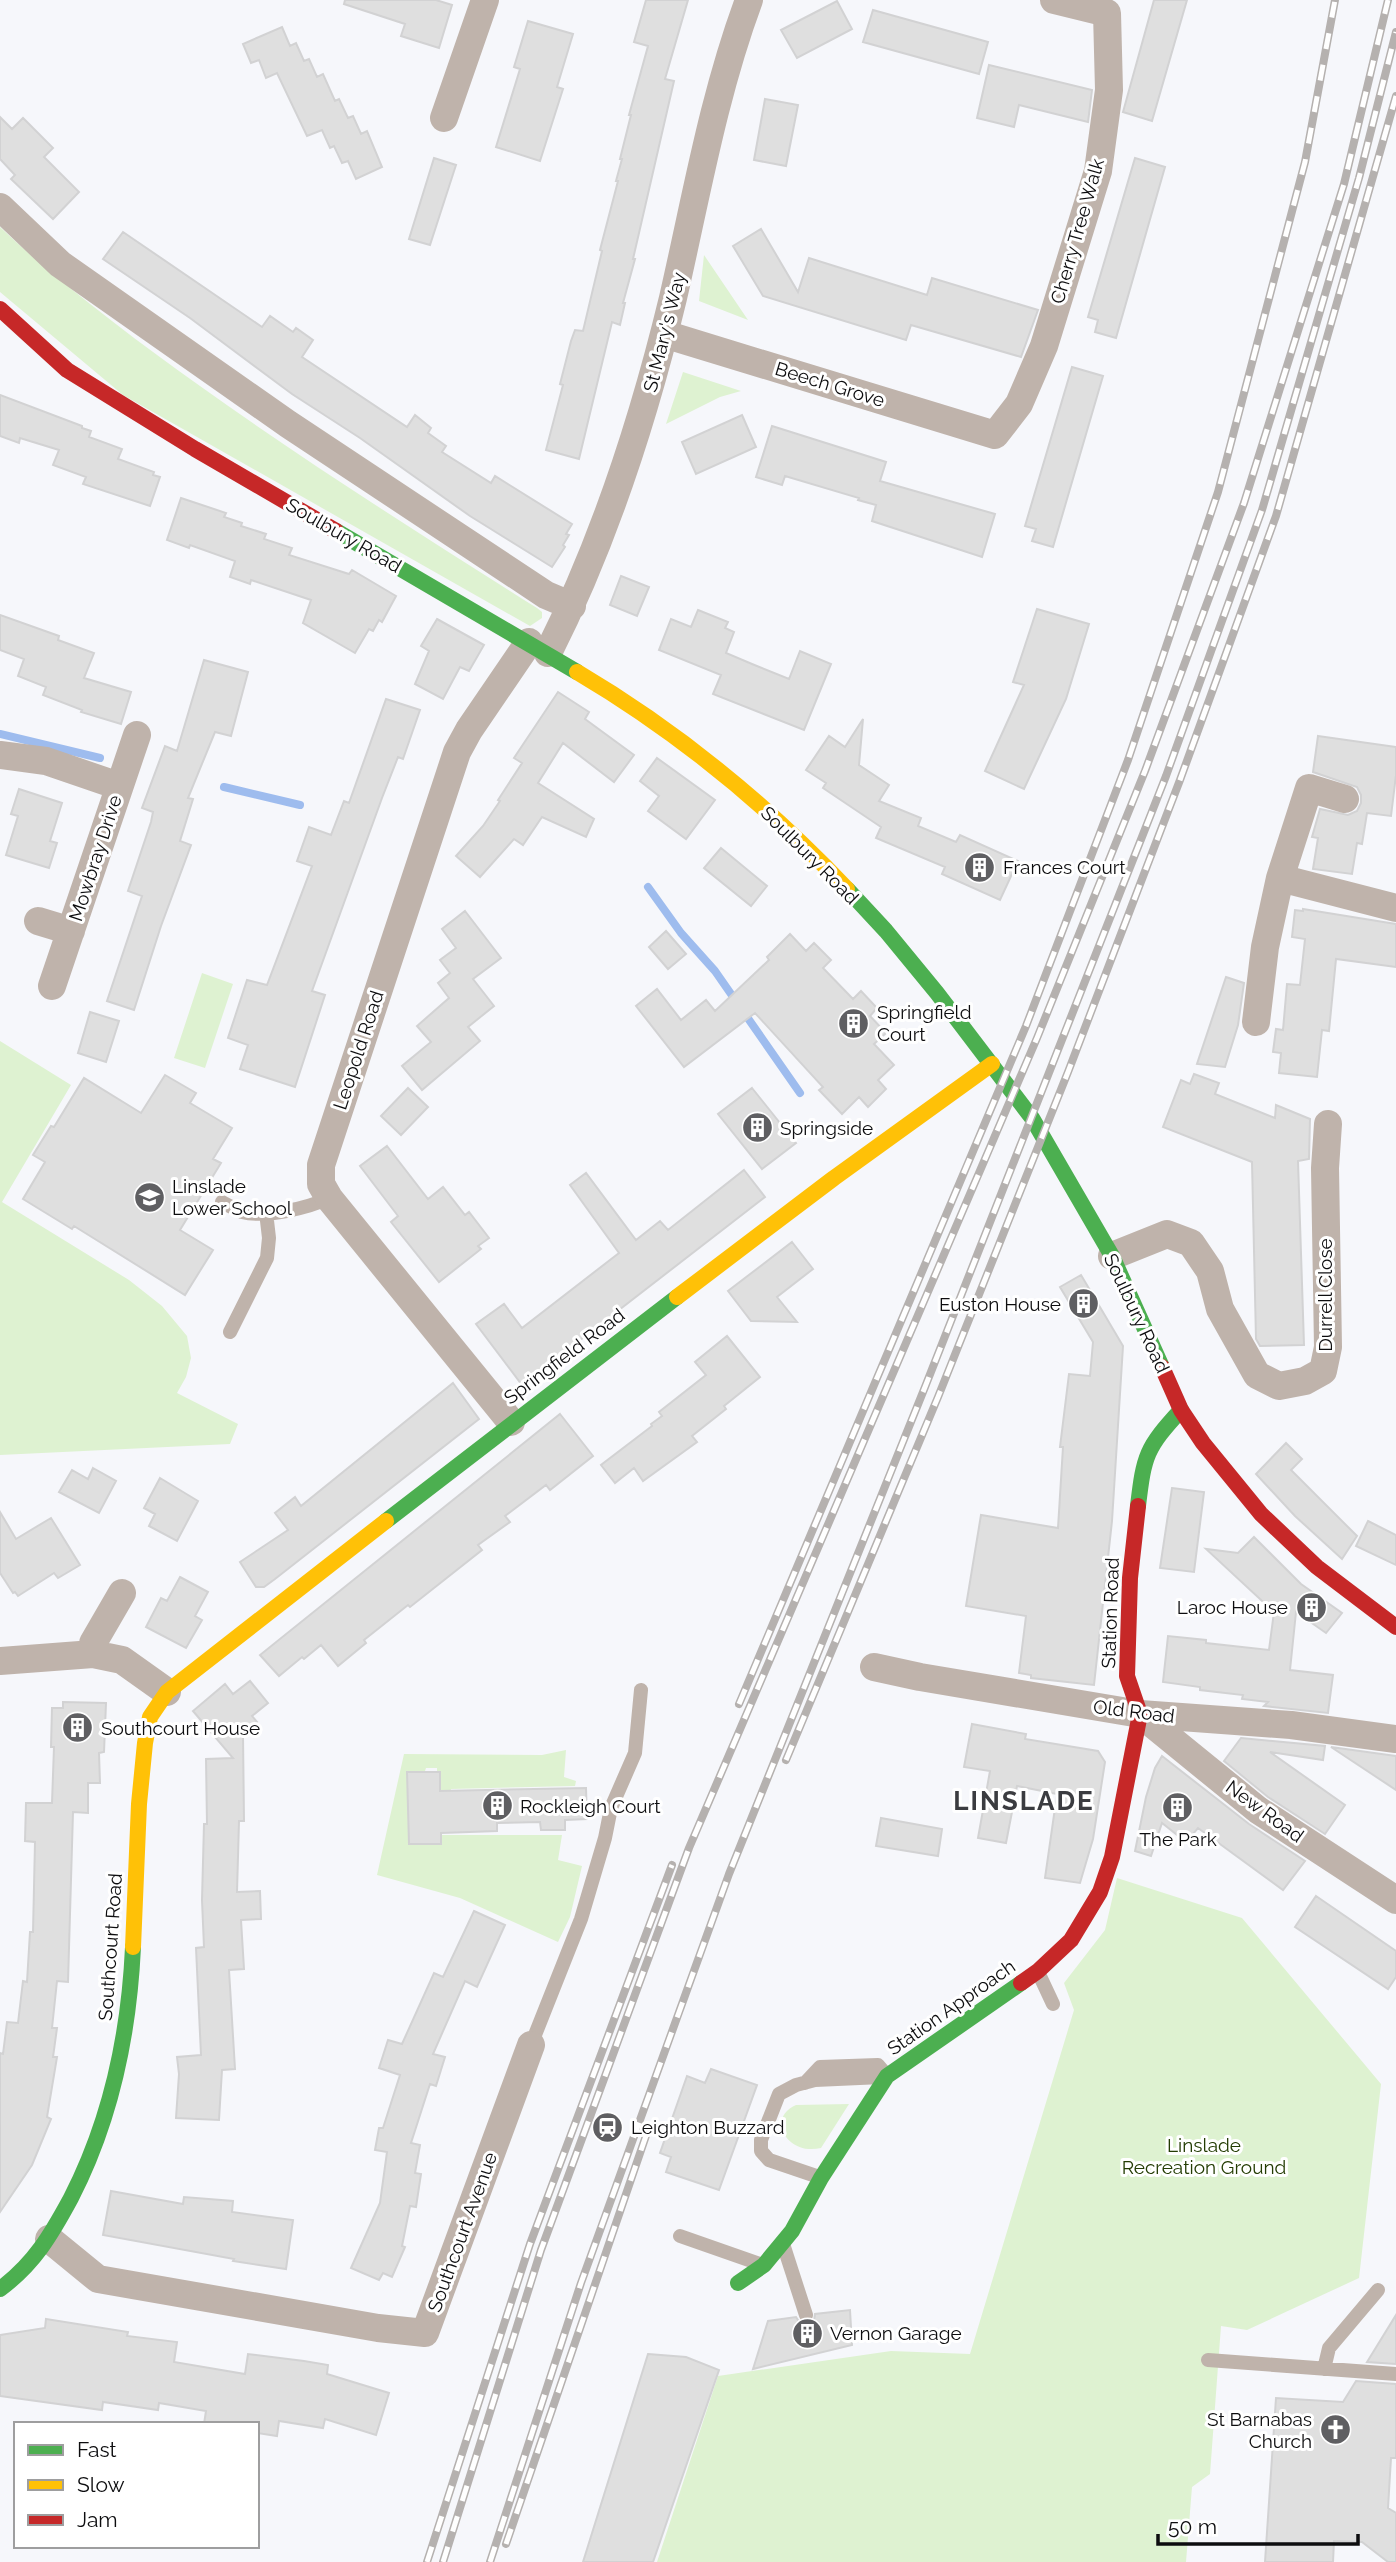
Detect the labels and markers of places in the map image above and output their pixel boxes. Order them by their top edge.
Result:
building icon: Frances Court [963,850,997,884]
place label: Frances Court [1003,856,1126,878]
place label: Springfield Court [877,1001,972,1045]
building icon: Springfield Court [837,1006,871,1040]
building icon: Springside [740,1111,774,1145]
place label: Springside [780,1117,873,1139]
place label: Linslade Lower School [172,1175,293,1219]
school or university icon: Linslade Lower School [132,1180,166,1214]
building icon: Euston House [1067,1287,1101,1321]
place label: Euston House [939,1293,1061,1315]
building icon: Laroc House [1294,1590,1328,1624]
place label: Laroc House [1177,1596,1288,1618]
building icon: Southcourt House [61,1711,95,1745]
place label: Southcourt House [101,1717,260,1739]
building icon: Rockleigh Court [480,1789,514,1823]
building icon: The Park [1161,1791,1195,1825]
place label: Rockleigh Court [520,1795,661,1817]
place label: The Park [1139,1828,1217,1850]
station icon: Leighton Buzzard [591,2110,625,2144]
place label: Leighton Buzzard [631,2116,785,2138]
building icon: Vernon Garage [790,2316,824,2350]
place label: Vernon Garage [830,2322,962,2344]
place label: St Barnabas Church [1207,2408,1312,2452]
church icon: St Barnabas Church [1318,2413,1352,2447]

